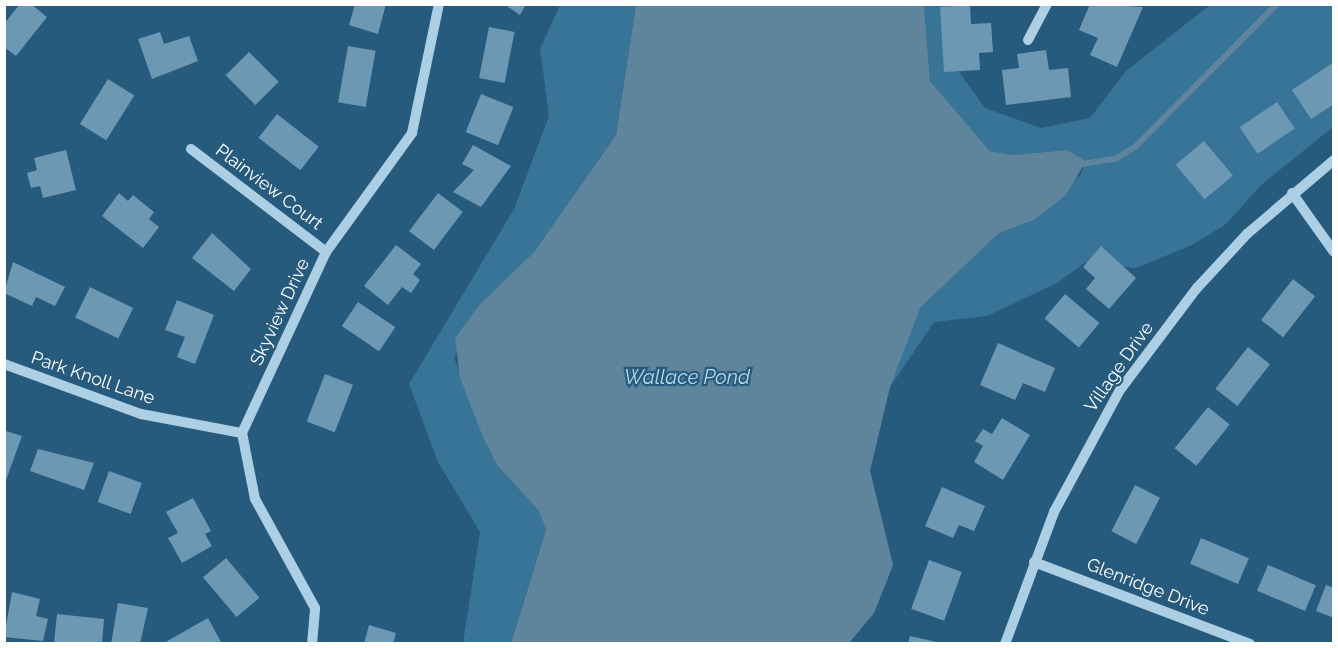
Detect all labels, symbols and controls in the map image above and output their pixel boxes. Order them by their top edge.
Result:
street label: Plainview Court [211,139,327,235]
street label: Skyview Drive [246,255,314,369]
street label: Village Drive [1080,318,1158,416]
street label: Park Knoll Lane [28,347,158,409]
water label: Wallace Pond [624,365,750,389]
street label: Glenridge Drive [1084,554,1212,620]

